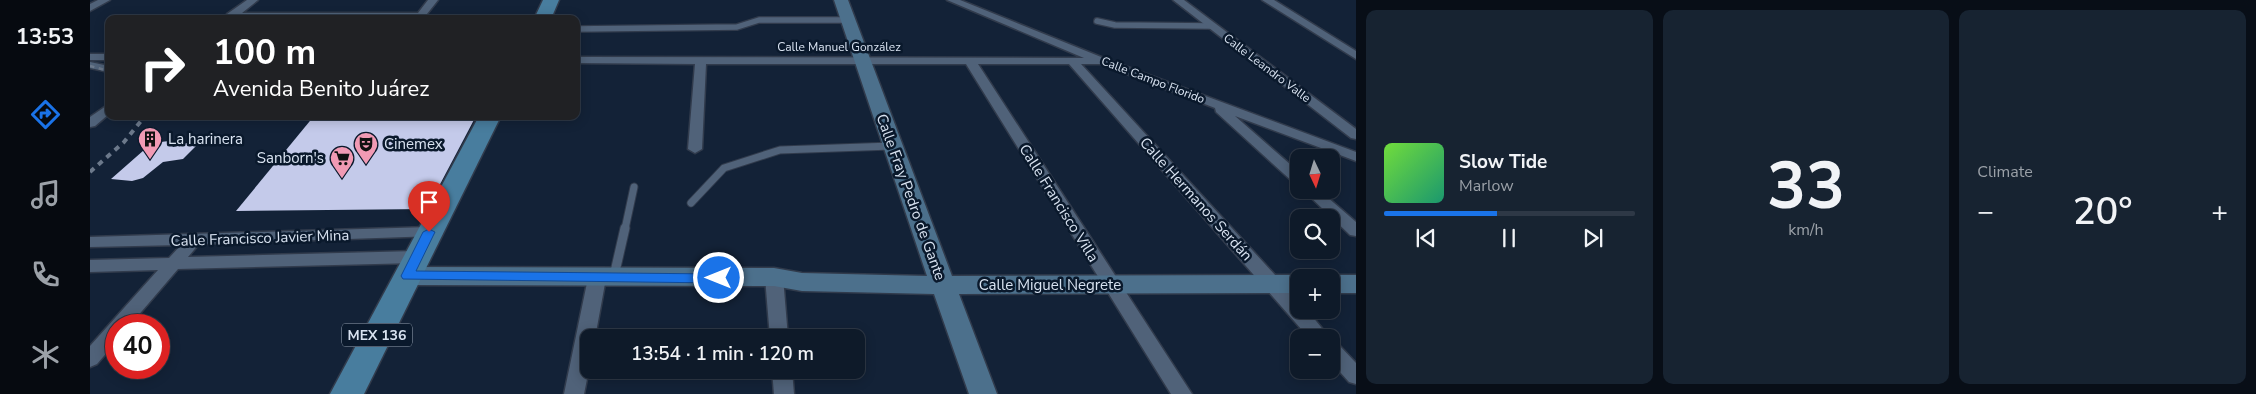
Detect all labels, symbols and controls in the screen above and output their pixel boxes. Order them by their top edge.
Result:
text: 13:53 [16,22,74,52]
text: 100 m [213,29,316,76]
street label: Calle Leandro Valle [1220,30,1314,106]
icon: right [130,35,195,100]
street label: Calle Manuel González [777,39,901,55]
street label: Calle Campo Florido [1099,53,1207,107]
text: Avenida Benito Juárez [213,74,429,104]
icon: directions [28,97,63,132]
street label: Calle Fray Pedro de Gante [872,111,950,283]
building icon: La harinera [137,126,163,160]
place label: La harinera [168,129,243,149]
theatre icon: Cinemex [353,131,379,165]
street label: Calle Hermanos Serdán [1135,133,1257,265]
place label: Cinemex [384,134,443,154]
street label: Calle Francisco Villa [1015,140,1103,266]
text: 33 [1767,142,1845,231]
supermarket icon: Sanborn's [329,145,355,179]
place label: Sanborn's [257,148,324,168]
north arrow [1290,149,1340,199]
map controls [1290,149,1340,379]
text: Slow Tide [1459,149,1547,175]
text: Climate [1977,161,2033,183]
text: Marlow [1459,175,1514,197]
icon: music [28,177,63,212]
pin [408,181,450,232]
text: 20° [2073,186,2133,237]
icon: arrive [415,188,443,216]
text: − [1977,193,1994,231]
text: + [2211,193,2228,231]
button: search [1290,209,1340,259]
text: km/h [1788,219,1824,241]
icon: previous [1412,224,1440,252]
icon: pause [1495,224,1523,252]
icon: next [1579,224,1607,252]
street label: Calle Francisco Javier Mina [170,225,350,251]
position arrow [692,251,744,303]
icon: phone [28,257,63,292]
button: + [1290,269,1340,319]
street label: Calle Miguel Negrete [979,275,1121,295]
speed limit sign: 40 [105,314,170,379]
road number: MEX 136 [342,324,412,346]
button: − [1290,329,1340,379]
icon: climate [28,337,63,372]
text: 13:54 · 1 min · 120 m [631,341,814,367]

